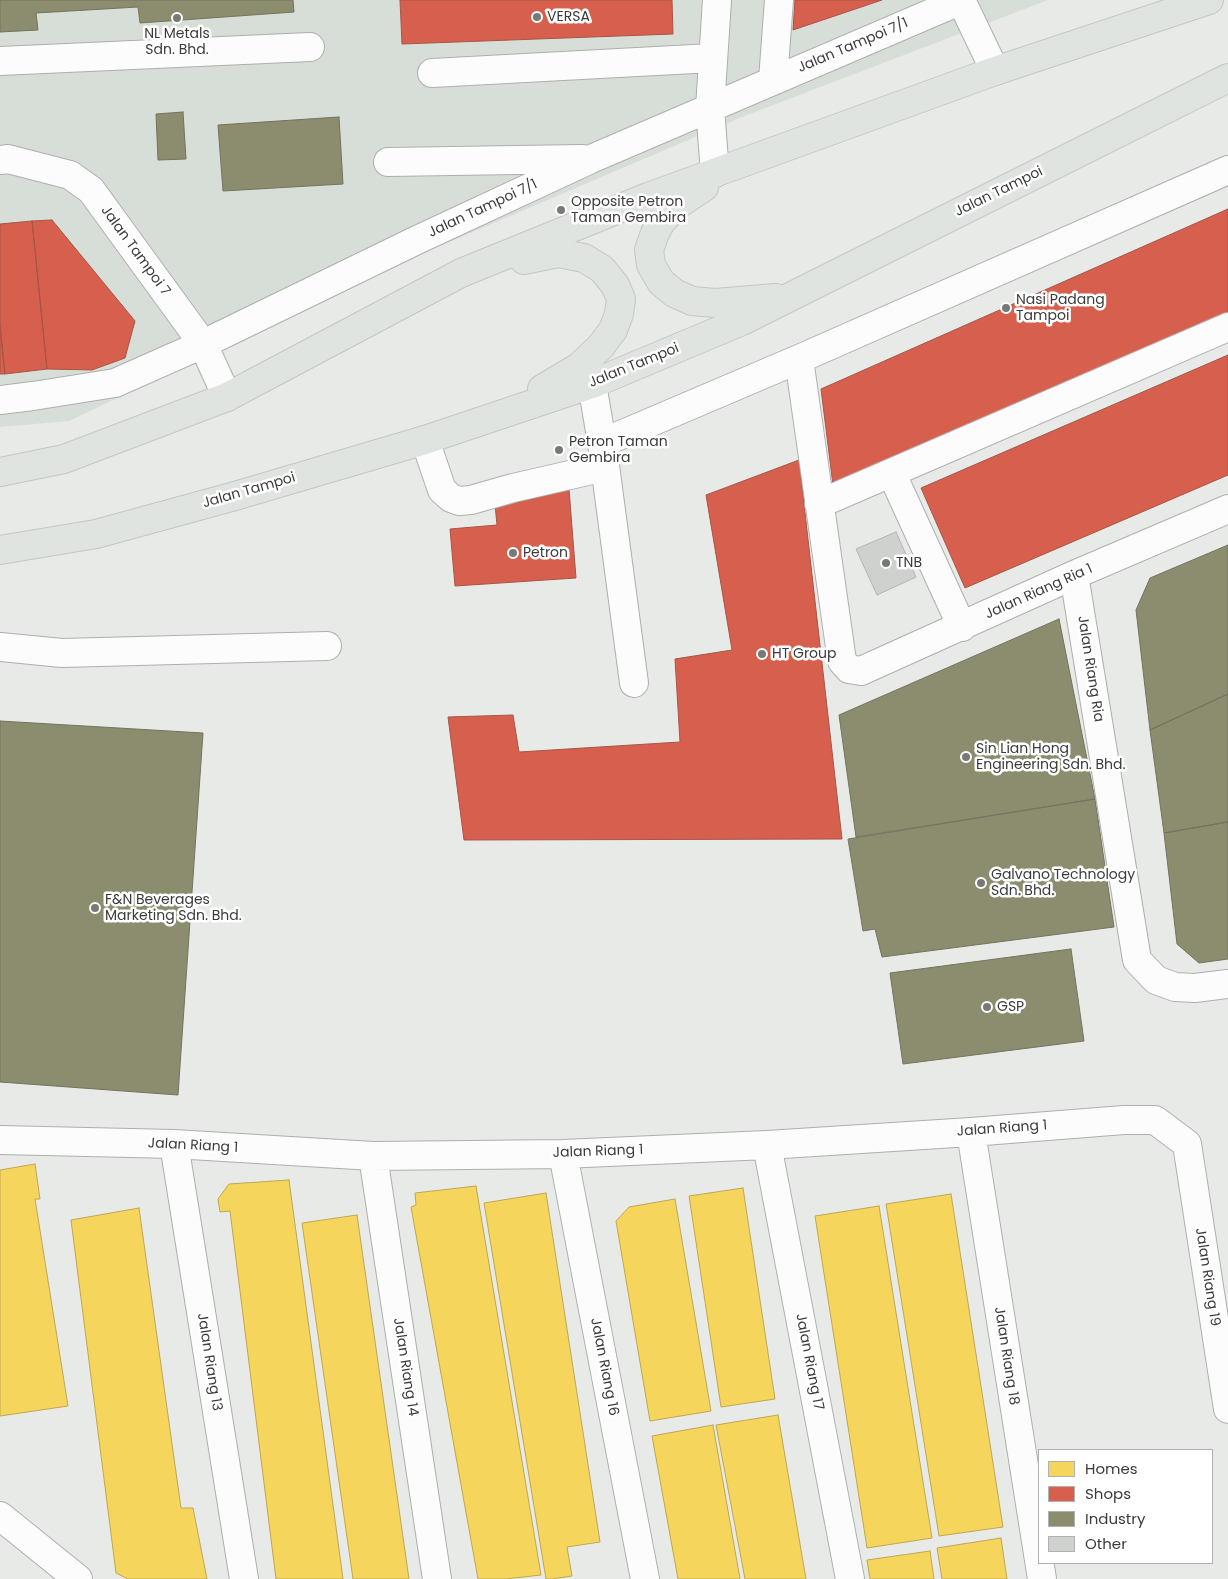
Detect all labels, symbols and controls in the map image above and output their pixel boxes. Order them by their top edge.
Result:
place label: VERSA [547,9,590,25]
marker: VERSA [531,11,543,23]
marker: NL Metals Sdn. Bhd. [171,12,183,24]
street label: Jalan Tampoi 7/1 [795,15,911,77]
place label: NL Metals Sdn. Bhd. [144,26,210,58]
street label: Jalan Tampoi [952,163,1046,221]
street label: Jalan Tampoi 7/1 [426,176,540,242]
place label: Opposite Petron Taman Gembira [571,194,686,226]
street label: Jalan Tampoi 7 [97,203,173,299]
marker: Opposite Petron Taman Gembira [555,204,567,216]
place label: Nasi Padang Tampoi [1016,292,1105,324]
marker: Nasi Padang Tampoi [1000,302,1012,314]
street label: Jalan Tampoi [586,340,682,392]
place label: Petron Taman Gembira [569,434,668,467]
marker: Petron Taman Gembira [553,444,565,456]
street label: Jalan Tampoi [201,470,297,512]
place label: Petron [523,545,568,561]
marker: Petron [507,547,519,559]
place label: TNB [896,555,922,571]
marker: TNB [880,557,892,569]
street label: Jalan Riang Ria 1 [983,561,1095,623]
street label: Jalan Riang Ria [1073,615,1107,723]
place label: HT Group [772,646,836,662]
marker: HT Group [756,648,768,660]
place label: Sin Lian Hong Engineering Sdn. Bhd. [976,741,1125,774]
marker: Sin Lian Hong Engineering Sdn. Bhd. [960,751,972,763]
place label: Galvano Technology Sdn. Bhd. [991,867,1135,900]
marker: Galvano Technology Sdn. Bhd. [975,877,987,889]
place label: F&N Beverages Marketing Sdn. Bhd. [105,892,242,924]
marker: F&N Beverages Marketing Sdn. Bhd. [89,902,101,914]
place label: GSP [997,999,1024,1015]
marker: GSP [981,1001,993,1013]
street label: Jalan Riang 1 [956,1117,1048,1141]
street label: Jalan Riang 1 [147,1135,239,1157]
street label: Jalan Riang 1 [552,1142,644,1162]
street label: Jalan Riang 19 [1191,1227,1223,1327]
street label: Jalan Riang 18 [990,1306,1022,1406]
street label: Jalan Riang 13 [193,1312,225,1412]
street label: Jalan Riang 17 [791,1312,827,1412]
street label: Jalan Riang 14 [389,1317,421,1417]
street label: Jalan Riang 16 [586,1317,622,1417]
legend [1038,1449,1213,1564]
text: Homes [1085,1458,1138,1479]
text: Shops [1085,1483,1131,1504]
text: Industry [1085,1508,1145,1529]
text: Other [1085,1533,1127,1554]

